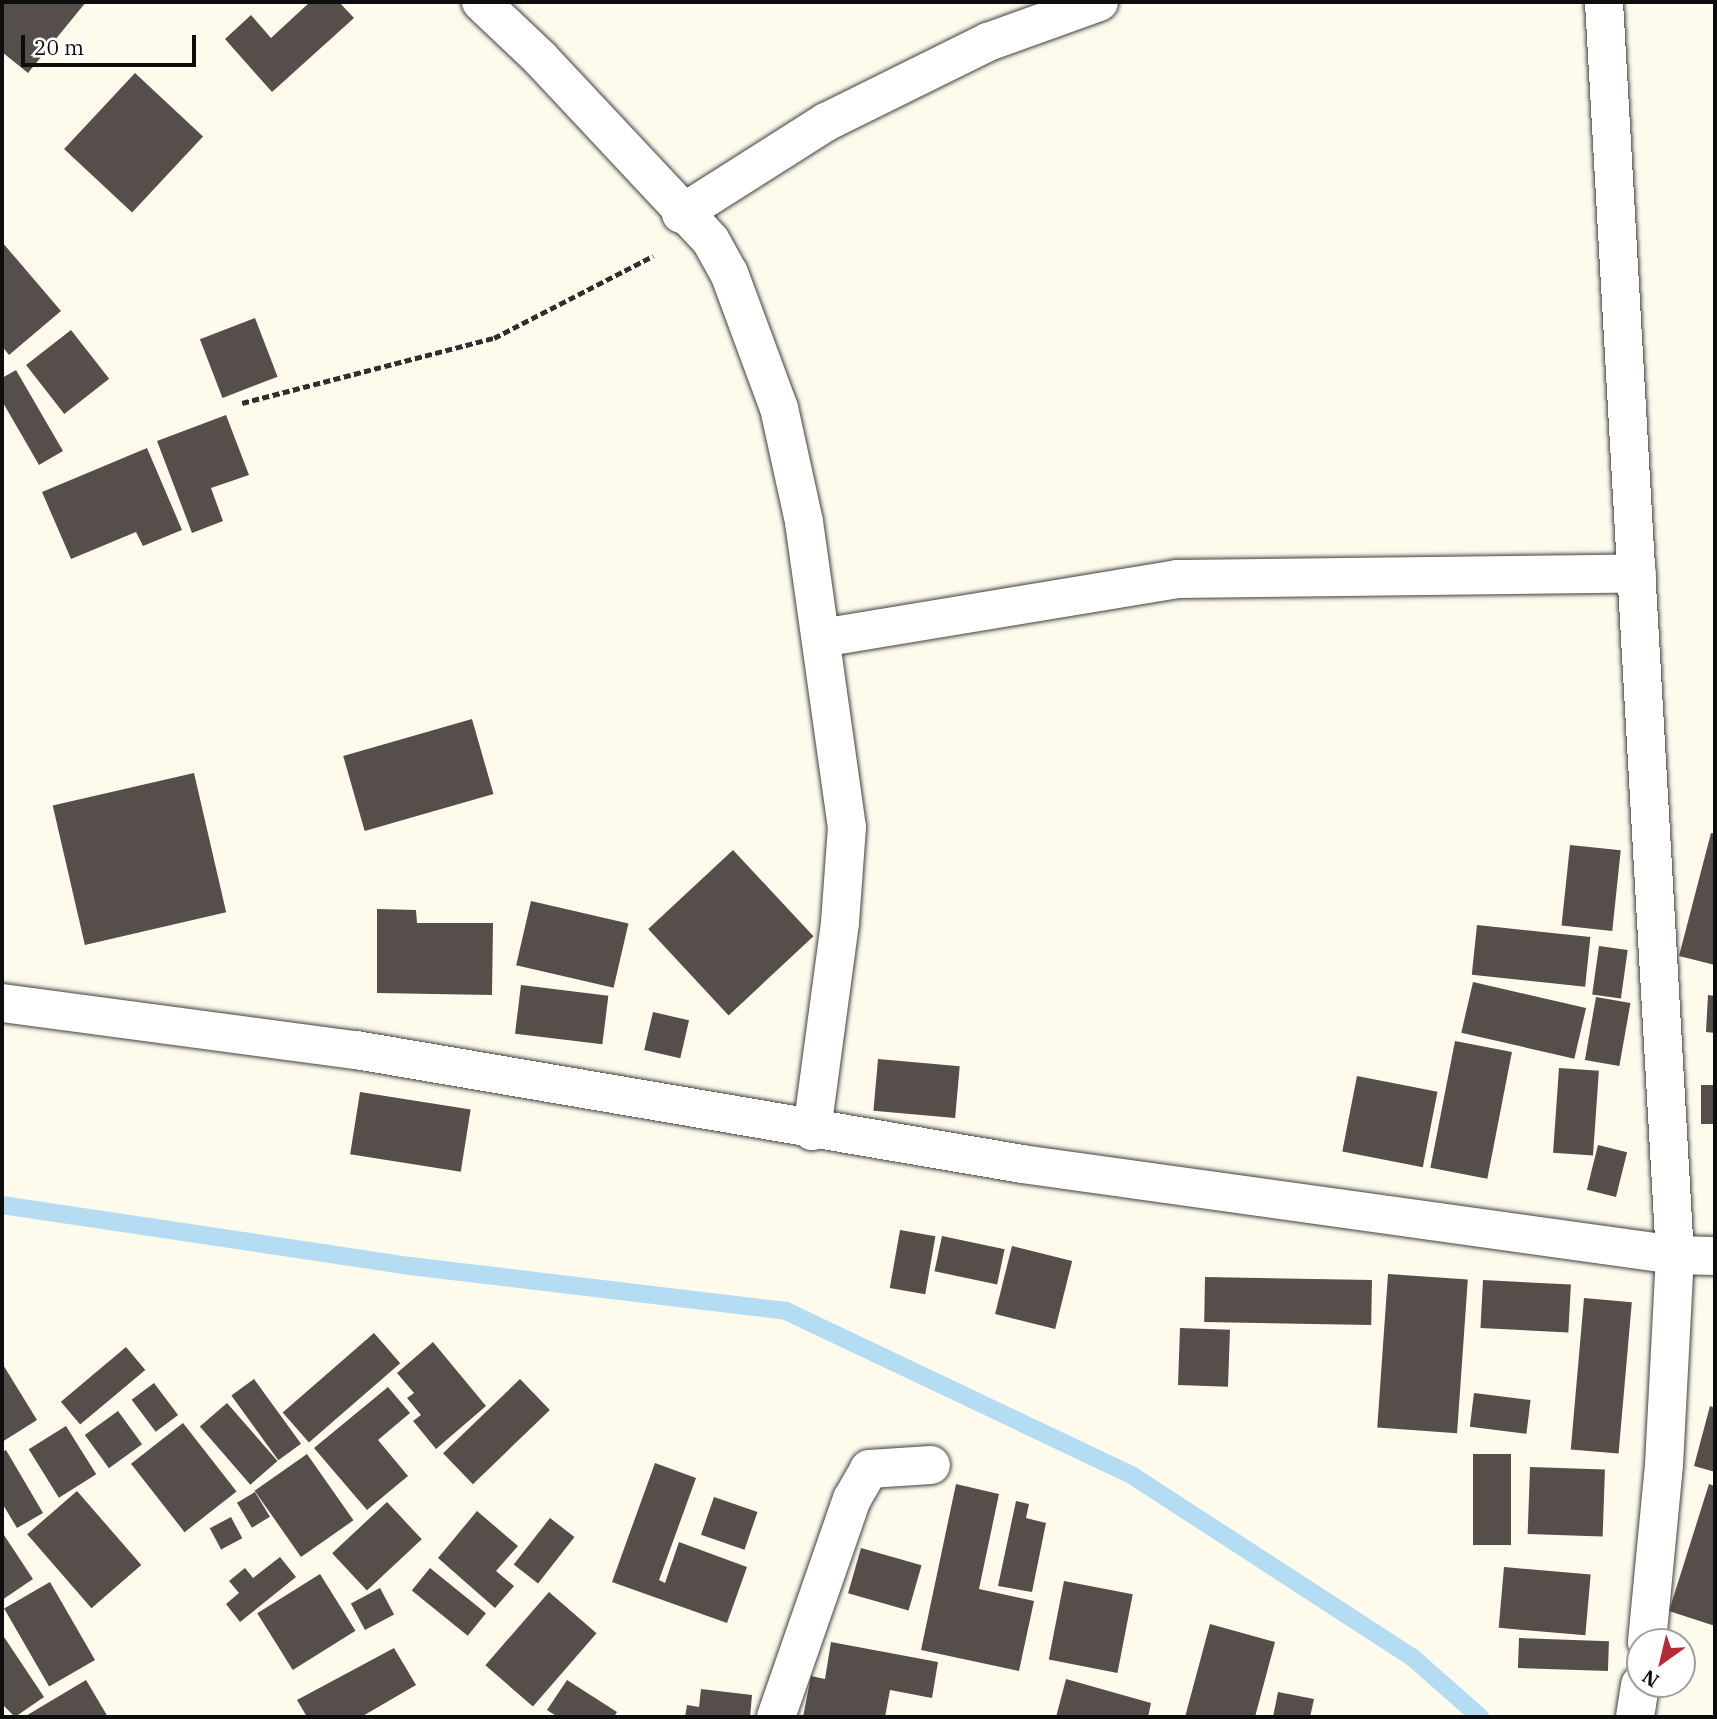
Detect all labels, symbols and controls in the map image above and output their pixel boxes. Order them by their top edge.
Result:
scale bar [24,21,200,65]
text: 20 m [34,33,84,61]
north arrow [1626,1628,1696,1698]
text: N [1637,1665,1663,1693]

